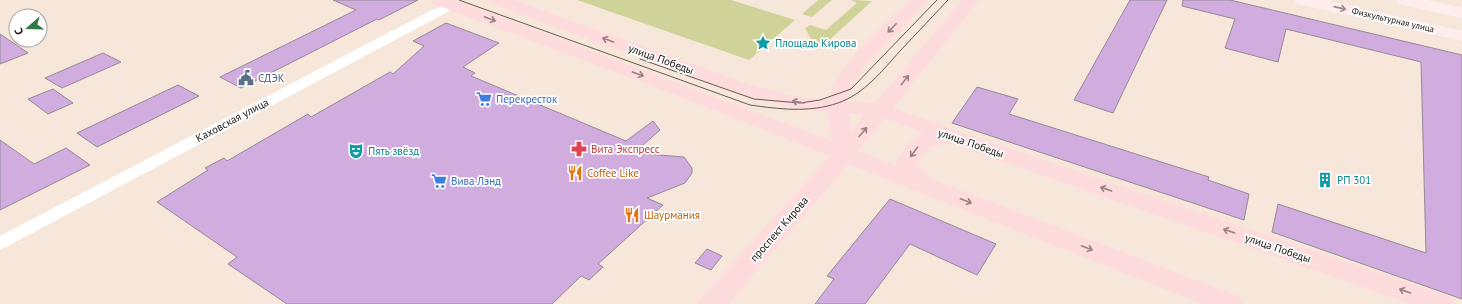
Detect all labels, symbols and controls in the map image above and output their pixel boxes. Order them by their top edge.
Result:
one-way arrow [1333,5,1346,13]
street label: Физкультурная улица [1351,5,1435,34]
north arrow [8,8,48,48]
one-way arrow [483,16,495,24]
one-way arrow [887,23,897,33]
text: С [11,26,26,37]
place icon: Площадь Кирова [754,34,772,52]
one-way arrow [603,35,615,43]
place label: Площадь Кирова [775,36,857,50]
street label: улица Победы [626,41,696,77]
public building icon: СДЭК [237,69,255,87]
place label: СДЭК [258,71,285,85]
one-way arrow [631,71,643,79]
one-way arrow [901,75,910,86]
supermarket icon: Перекресток [475,90,493,108]
place label: Перекресток [496,92,558,106]
street label: Каховская улица [193,95,271,145]
one-way arrow [792,98,805,106]
street label: улица Победы [936,125,1006,161]
one-way arrow [858,126,867,137]
pharmacy icon: Вита Экспресс [570,140,588,158]
theatre icon: Пять звёзд [347,142,365,160]
place label: Вита Экспресс [591,142,660,156]
place label: Пять звёзд [368,144,419,158]
one-way arrow [910,146,918,157]
restaurant icon: Coffee Like [566,164,584,182]
place label: Coffee Like [587,166,639,180]
building icon: РП 301 [1316,171,1334,189]
supermarket icon: Вива Лэнд [430,172,448,190]
place label: РП 301 [1337,173,1371,187]
place label: Вива Лэнд [451,174,501,188]
one-way arrow [1099,185,1112,192]
street label: проспект Кирова [747,193,811,265]
one-way arrow [960,197,972,205]
restaurant icon: Шаурмания [623,206,641,224]
place label: Шаурмания [644,208,700,222]
one-way arrow [1223,227,1236,234]
street label: улица Победы [1243,230,1313,266]
one-way arrow [1081,245,1093,252]
one-way arrow [1399,287,1411,295]

